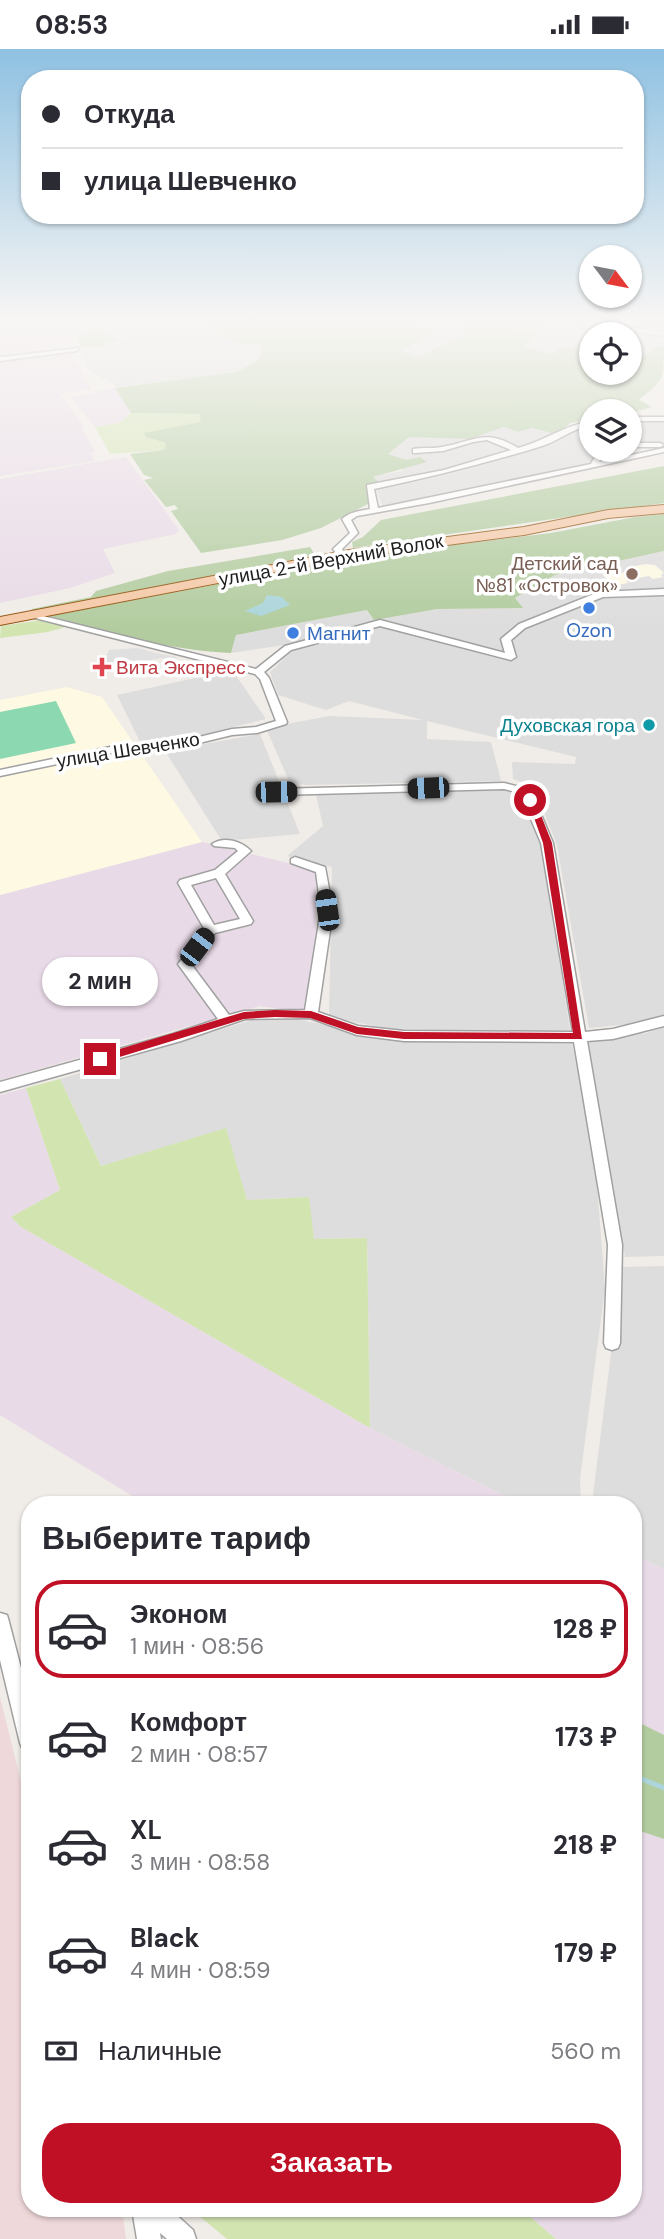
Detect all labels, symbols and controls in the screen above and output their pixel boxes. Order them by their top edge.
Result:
text: 08:53 [35,8,108,42]
text: Откуда [84,97,175,131]
text: улица Шевченко [84,164,297,198]
north arrow [579,245,642,308]
map controls [579,245,642,462]
button: locate [579,322,642,385]
button: layers [579,399,642,462]
street label: улица 2-й Верхний Волок [217,528,446,592]
place label: Детский сад №81 «Островок» [475,551,618,598]
marker: Детский сад №81 «Островок» [624,566,640,582]
marker: Ozon [581,600,597,616]
place label: Ozon [566,618,612,643]
place label: Магнит [307,621,371,646]
marker: Магнит [285,625,301,641]
place label: Вита Экспресс [116,655,246,680]
marker: Вита Экспресс [94,659,110,675]
place label: Духовская гора [500,713,635,738]
marker: Духовская гора [641,717,657,733]
street label: улица Шевченко [55,726,201,774]
car [407,777,450,799]
car [255,781,298,803]
route start [514,784,546,816]
car [314,888,341,932]
car [176,924,219,970]
callout: 2 мин [42,957,158,1007]
text: 2 мин [68,966,132,996]
route end [84,1043,116,1075]
text: Выберите тариф [42,1517,311,1559]
text: Эконом [130,1597,228,1631]
icon: car [46,1598,109,1661]
text: 128 ₽ [553,1612,617,1646]
text: 1 мин · 08:56 [130,1631,264,1661]
text: Комфорт [130,1705,247,1739]
icon: car [46,1706,109,1769]
text: 173 ₽ [555,1720,617,1754]
text: 2 мин · 08:57 [130,1739,268,1769]
text: XL [130,1813,162,1847]
icon: car [46,1814,109,1877]
text: 218 ₽ [553,1828,617,1862]
text: 3 мин · 08:58 [130,1847,270,1877]
text: Black [130,1921,200,1955]
icon: car [46,1922,109,1985]
text: 179 ₽ [554,1936,617,1970]
text: 4 мин · 08:59 [130,1955,270,1985]
icon: cash [42,2032,80,2070]
text: Наличные [98,2034,222,2068]
text: 560 m [550,2036,621,2066]
button: Заказать [42,2123,621,2203]

